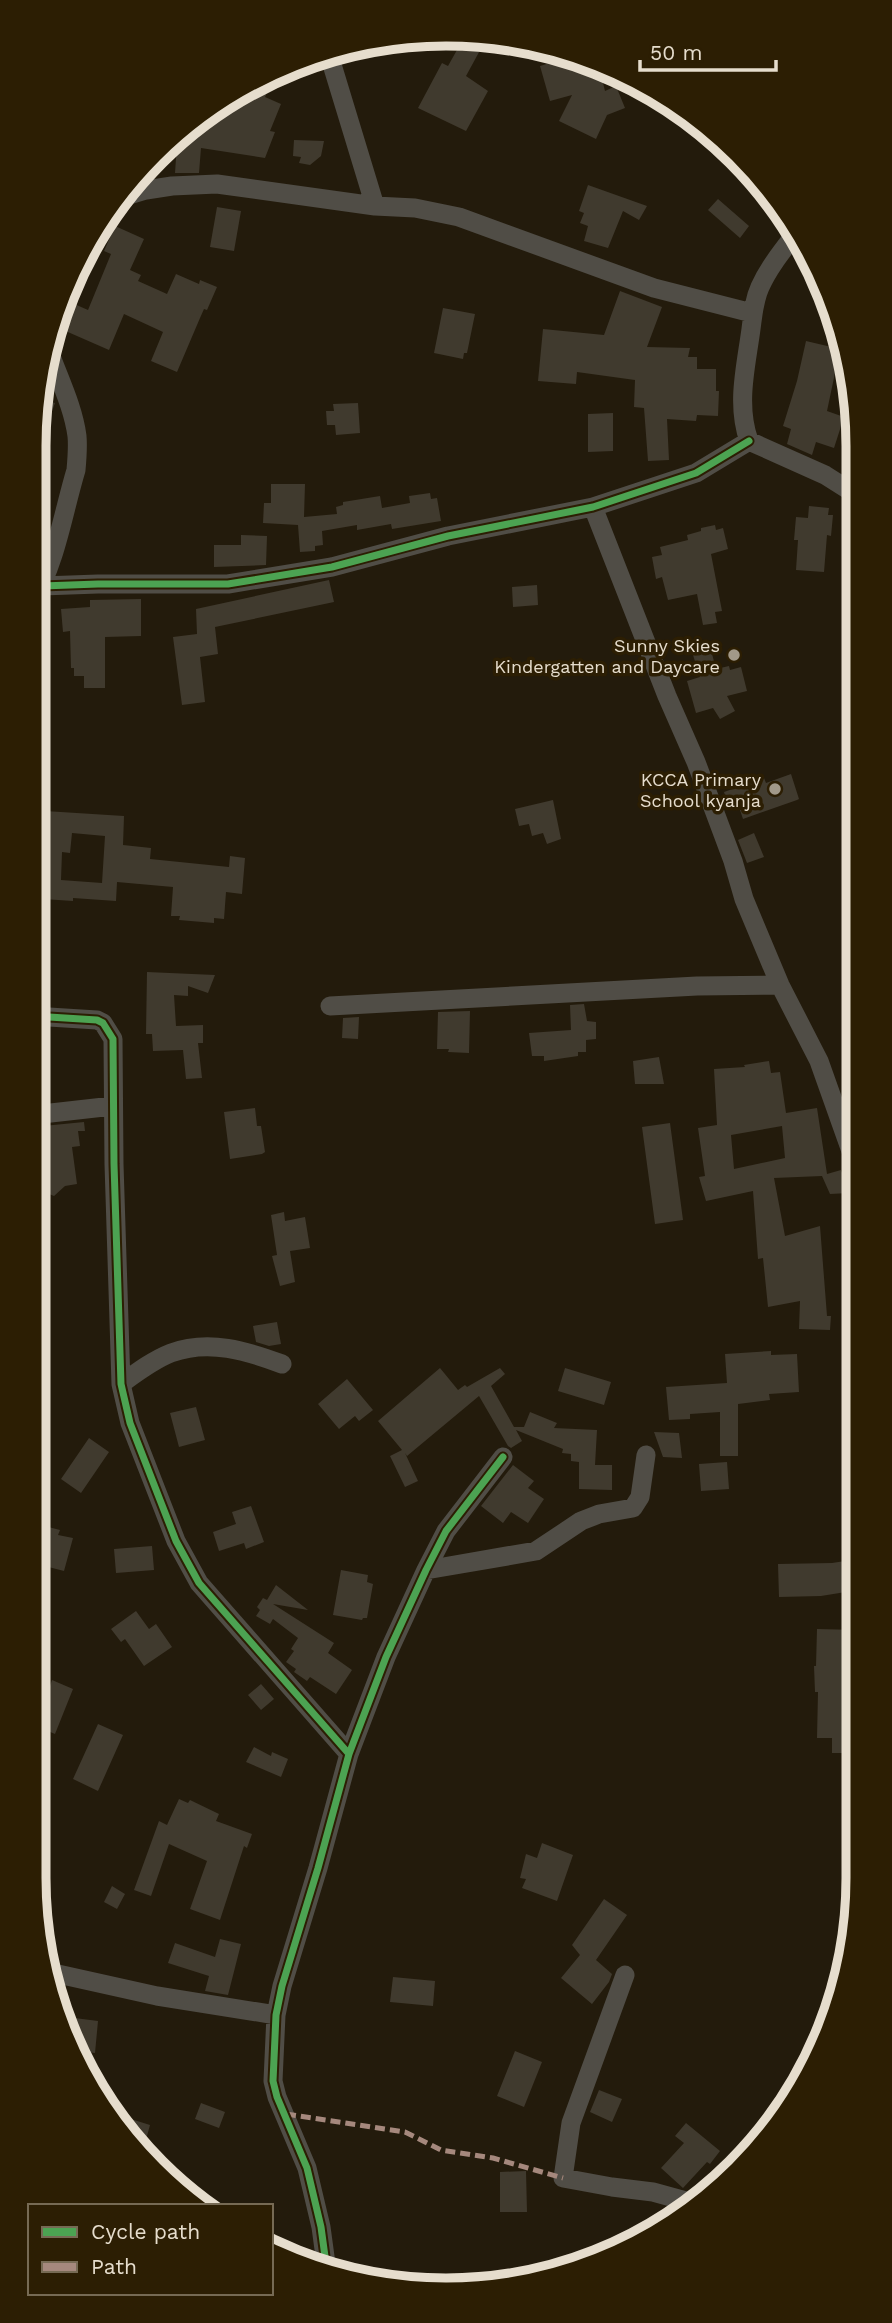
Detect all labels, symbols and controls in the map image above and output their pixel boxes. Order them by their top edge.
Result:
scale bar [640,28,776,72]
text: 50 m [650,40,702,65]
place label: Sunny Skies Kindergatten and Daycare [494,635,720,677]
marker: Sunny Skies Kindergatten and Daycare [726,647,742,663]
place label: KCCA Primary School kyanja [640,769,762,811]
marker: KCCA Primary School kyanja [767,781,783,797]
legend [28,2204,273,2295]
text: Cycle path [91,2219,200,2244]
text: Path [91,2254,137,2279]

